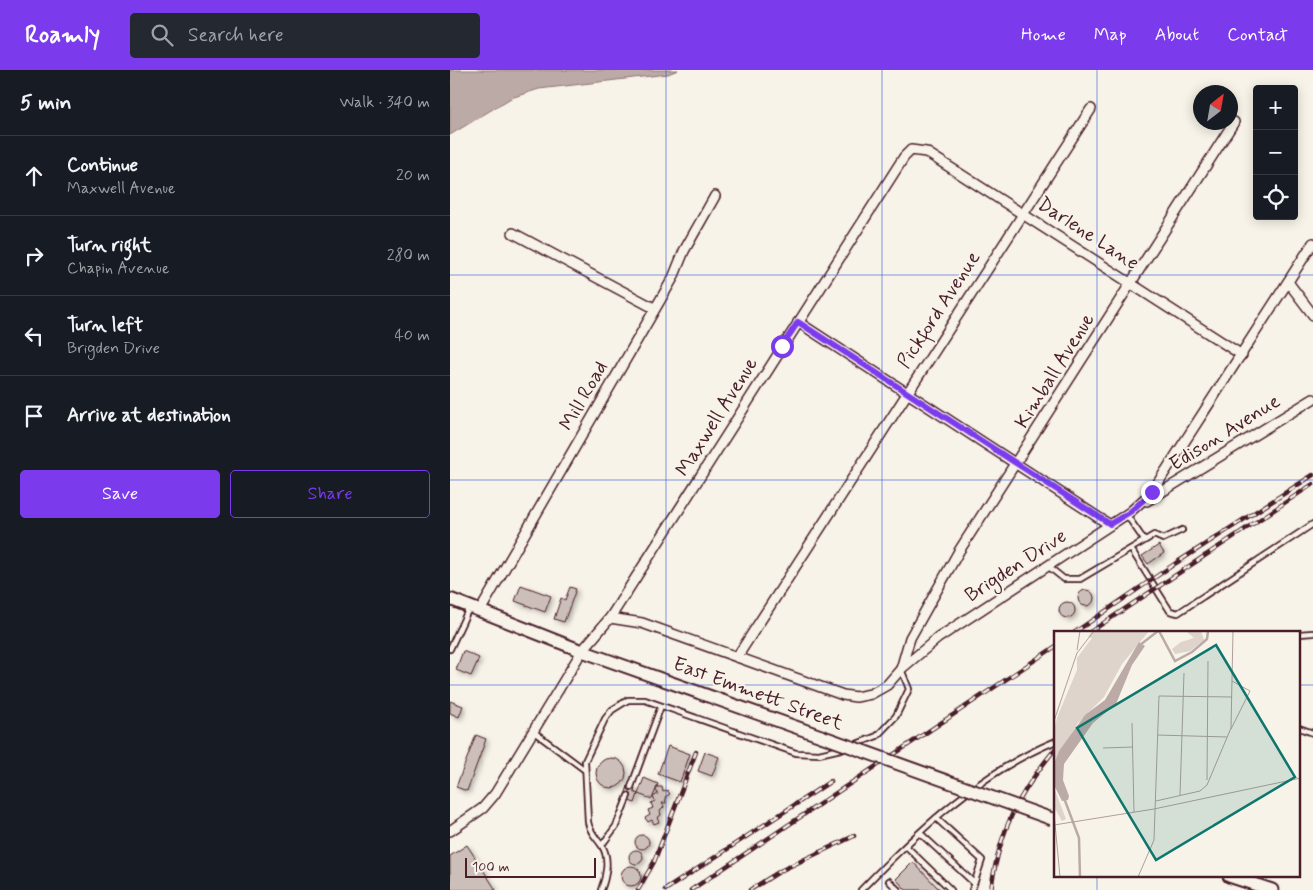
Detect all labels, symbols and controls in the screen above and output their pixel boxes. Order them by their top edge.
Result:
search box [130,13,480,58]
text: Roamly [25,20,100,51]
icon: search [148,21,176,49]
text: Search here [188,23,284,48]
text: Home [1021,23,1066,47]
text: Map [1094,23,1127,47]
text: About [1155,23,1199,47]
text: Contact [1227,23,1288,47]
north arrow [1193,85,1238,130]
map controls [1253,85,1298,220]
button: + [1253,85,1298,130]
text: 5 min [20,89,72,117]
text: Walk · 340 m [340,92,430,113]
button: − [1253,130,1298,175]
text: Continue [67,153,138,178]
icon: ahead [20,162,48,190]
text: 20 m [396,165,430,186]
button: locate [1253,175,1298,220]
text: Maxwell Avenue [67,178,176,199]
street label: Darlene Lane [1032,191,1144,277]
text: Turn right [67,233,151,258]
icon: right [20,242,48,270]
text: 280 m [387,245,430,266]
street label: Pickford Avenue [891,246,989,375]
text: Chapin Avenue [67,258,169,279]
street label: Kimball Avenue [1009,308,1101,434]
text: Turn left [67,313,143,338]
icon: left [20,322,48,350]
text: 40 m [394,325,430,346]
route start [771,335,794,358]
text: Brigden Drive [67,338,160,359]
street label: Maxwell Avenue [670,352,764,482]
street label: Mill Road [553,356,615,436]
street label: Edison Avenue [1164,388,1286,478]
icon: arrive [20,402,48,430]
text: Arrive at destination [67,403,231,428]
button: Save [20,470,220,518]
button: Share [230,470,430,518]
route end [1141,481,1164,504]
street label: Brigden Drive [960,523,1073,610]
inset map [1054,631,1301,878]
street label: East Emmett Street [669,651,847,737]
scale bar [465,855,596,878]
text: 100 m [472,858,510,876]

